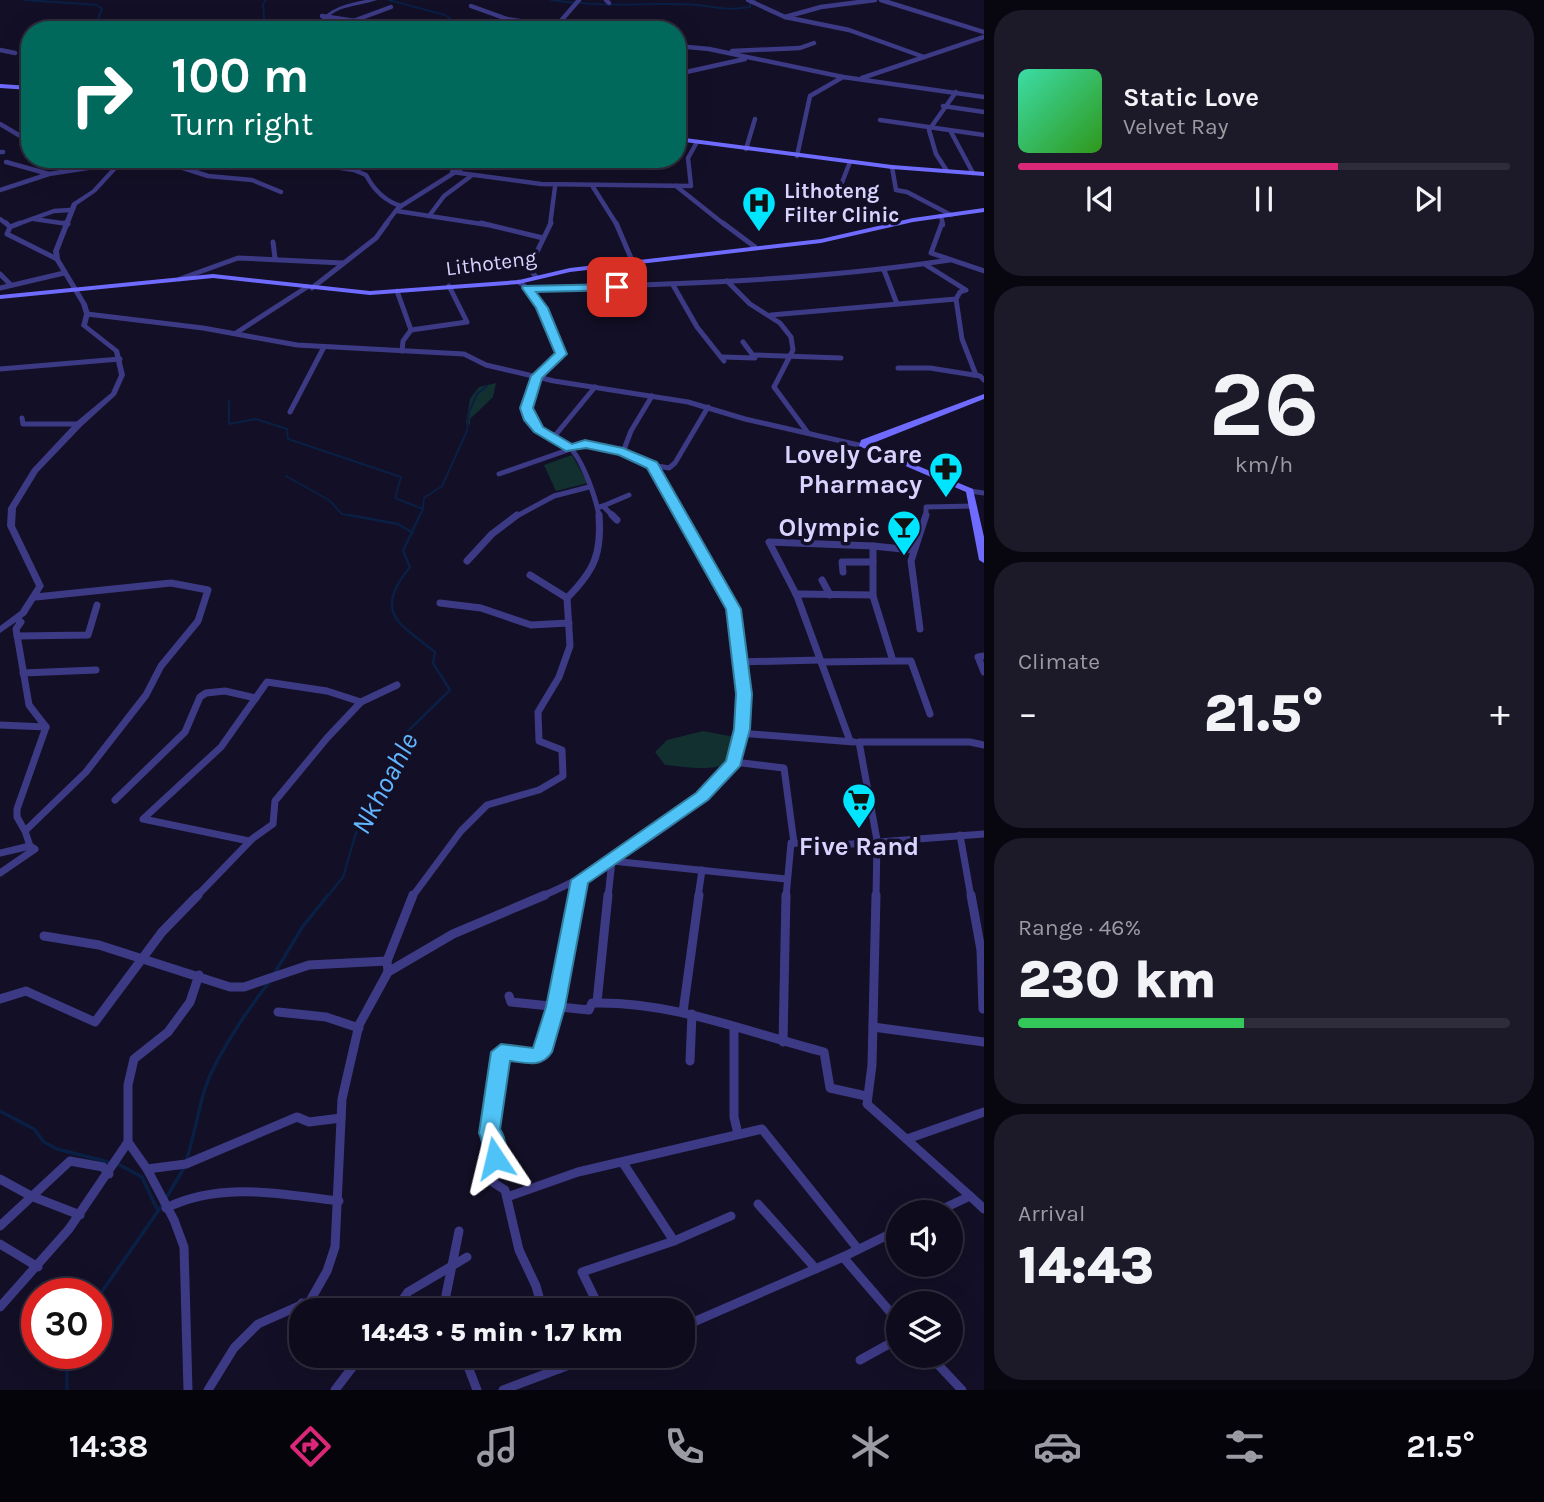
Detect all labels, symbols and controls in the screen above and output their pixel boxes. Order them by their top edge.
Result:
text: 100 m [171,47,309,104]
icon: right [56,49,147,140]
text: Static Love [1123,82,1259,113]
text: Turn right [171,106,313,143]
text: Velvet Ray [1123,113,1228,140]
place label: Lithoteng Filter Clinic [784,179,899,227]
icon: previous [1081,180,1119,218]
icon: pause [1245,180,1283,218]
icon: next [1409,180,1447,218]
hospital icon: Lithoteng Filter Clinic [740,184,778,233]
street label: Lithoteng [444,246,538,280]
pin [587,257,647,317]
icon: arrive [598,268,636,306]
text: 26 [1209,352,1319,458]
place label: Lovely Care Pharmacy [784,439,922,500]
pharmacy icon: Lovely Care Pharmacy [927,450,965,499]
text: km/h [1235,451,1293,478]
bar icon: Olympic [885,508,923,557]
place label: Olympic [778,512,880,543]
text: Climate [1018,648,1100,675]
text: 21.5° [1204,683,1324,744]
text: − [1018,691,1038,736]
text: + [1490,691,1510,736]
water label: Nkhoahle [344,727,425,839]
supermarket icon: Five Rand [840,781,878,830]
place label: Five Rand [799,831,919,862]
text: Range · 46% [1018,914,1141,941]
text: 230 km [1018,949,1216,1010]
position arrow [458,1121,532,1195]
map controls [886,1200,963,1368]
button: sound [886,1200,963,1277]
text: Arrival [1018,1200,1085,1227]
text: 14:43 [1018,1235,1154,1296]
speed limit sign: 30 [21,1278,112,1369]
button: layers [886,1291,963,1368]
text: 14:43 · 5 min · 1.7 km [361,1317,623,1348]
icon: directions [286,1422,335,1471]
icon: music [473,1422,522,1471]
icon: phone [660,1422,709,1471]
icon: climate [846,1422,895,1471]
icon: car [1033,1422,1082,1471]
icon: filters [1220,1422,1269,1471]
text: 14:38 [69,1428,149,1465]
text: 21.5° [1406,1428,1475,1465]

